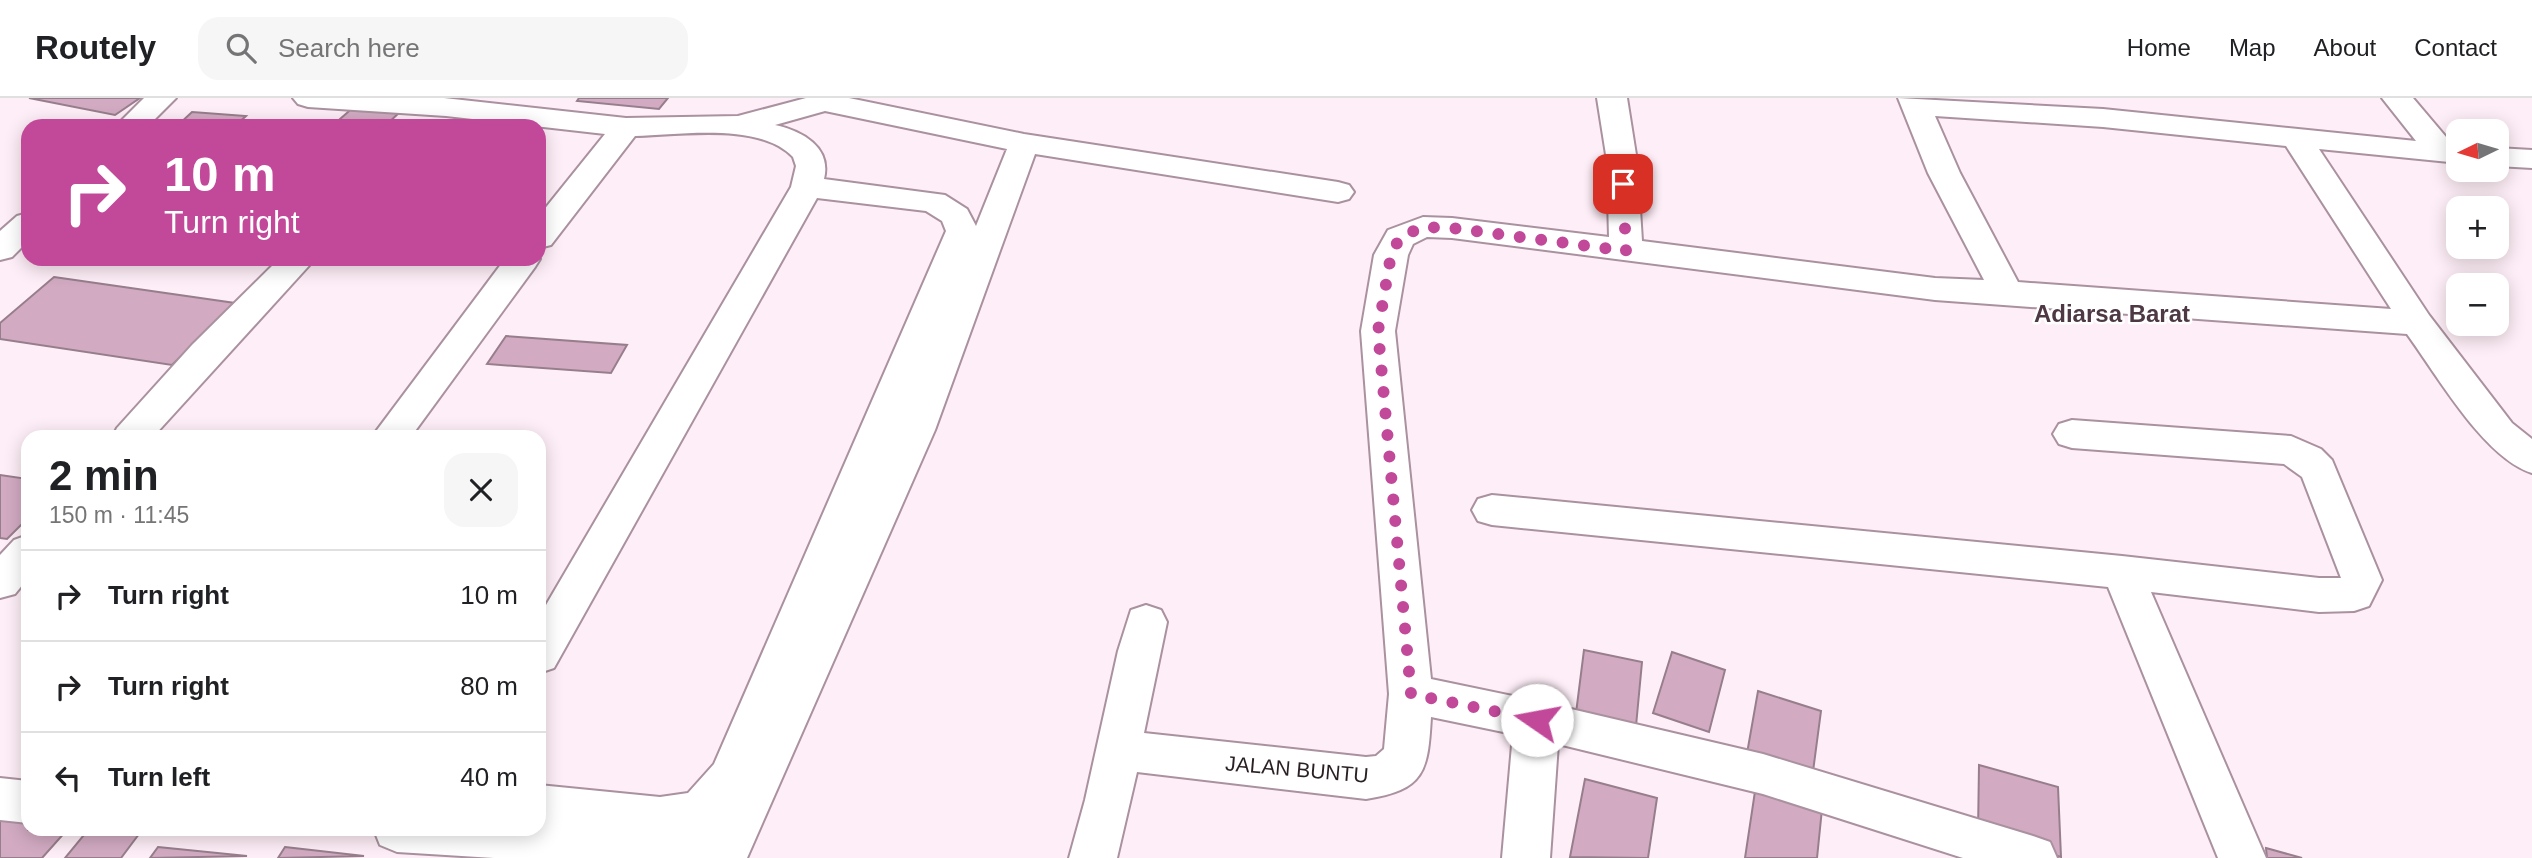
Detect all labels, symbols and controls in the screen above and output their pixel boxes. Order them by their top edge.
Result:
search box [198,17,688,80]
text: Routely [35,29,156,66]
icon: search [222,29,260,67]
text: Search here [278,33,420,63]
text: Home [2127,34,2191,61]
text: Map [2229,34,2276,61]
text: About [2314,34,2376,61]
text: Contact [2414,34,2497,61]
north arrow [2446,119,2510,182]
map controls [2446,119,2509,336]
icon: right [49,147,140,238]
text: 10 m [164,147,276,201]
pin [1593,154,1653,214]
icon: arrive [1604,165,1642,203]
button: + [2446,196,2509,259]
text: Turn right [164,204,300,240]
button: − [2446,273,2509,336]
district label: Adiarsa Barat [2034,300,2190,327]
text: 2 min [49,452,159,499]
button: close [444,453,518,527]
text: 150 m · 11:45 [49,502,189,528]
icon: right [49,577,87,615]
text: Turn right [108,580,229,610]
text: 10 m [460,580,518,610]
icon: right [49,668,87,706]
text: Turn right [108,671,229,701]
text: 80 m [460,671,518,701]
position arrow [1500,683,1574,757]
street label: JALAN BUNTU [1225,751,1369,787]
icon: left [49,759,87,797]
text: Turn left [108,762,210,792]
text: 40 m [460,762,518,792]

